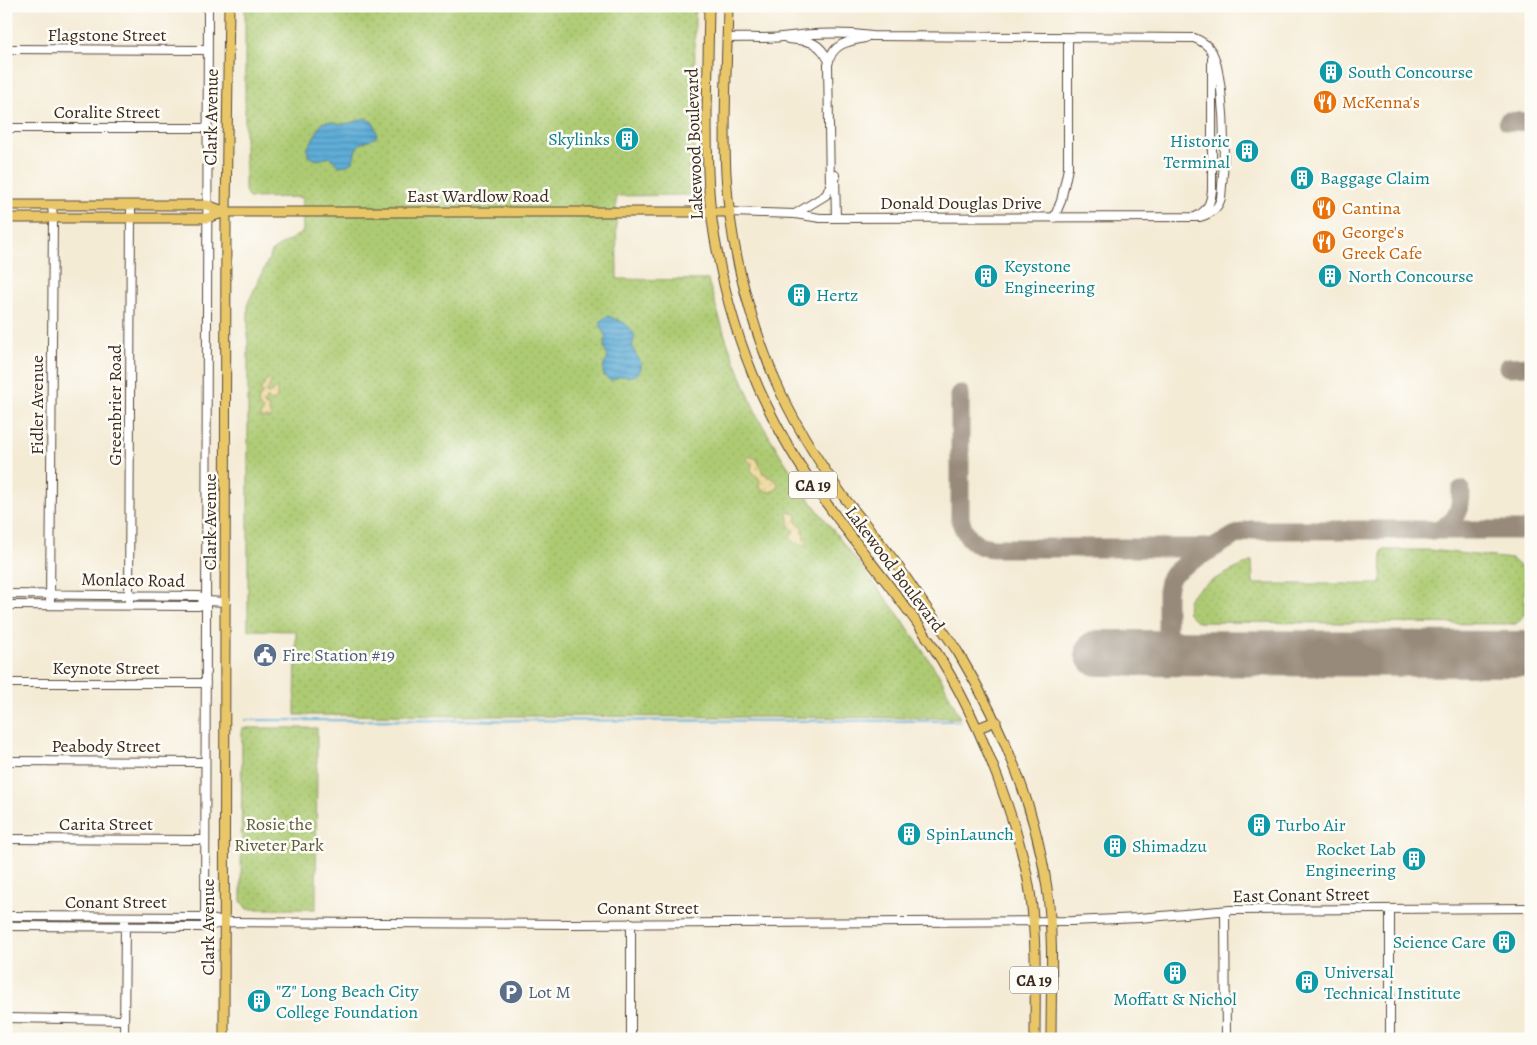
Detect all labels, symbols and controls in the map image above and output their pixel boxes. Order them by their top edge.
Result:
street label: Flagstone Street [48,23,167,47]
building icon: South Concourse [1318,59,1344,85]
place label: South Concourse [1348,60,1473,84]
street label: Lakewood Boulevard [679,67,709,220]
street label: Clark Avenue [198,68,224,166]
restaurant icon: McKenna's [1312,89,1338,115]
place label: McKenna's [1342,90,1420,114]
street label: Coralite Street [54,100,160,124]
building icon: Skylinks [614,126,640,152]
place label: Skylinks [548,127,610,151]
place label: Historic Terminal [1164,129,1231,174]
building icon: Historic Terminal [1234,138,1260,164]
building icon: Baggage Claim [1289,165,1315,191]
place label: Baggage Claim [1320,166,1430,190]
street label: East Wardlow Road [407,184,549,208]
street label: Donald Douglas Drive [880,191,1042,215]
restaurant icon: Cantina [1311,195,1337,221]
place label: Cantina [1342,196,1401,220]
place label: George's Greek Cafe [1342,220,1422,265]
restaurant icon: George's Greek Cafe [1311,229,1337,255]
place label: Keystone Engineering [1004,254,1095,299]
building icon: Keystone Engineering [973,263,999,289]
building icon: North Concourse [1317,263,1343,289]
place label: North Concourse [1348,264,1474,288]
building icon: Hertz [786,282,812,308]
place label: Hertz [816,283,858,307]
street label: Greenbrier Road [103,344,127,466]
street label: Fidler Avenue [25,355,49,455]
road number: CA 19 [789,472,837,498]
street label: Clark Avenue [198,473,222,571]
street label: Lakewood Boulevard [840,501,951,637]
street label: Monlaco Road [81,567,185,593]
public building icon: Fire Station #19 [252,642,278,668]
place label: Fire Station #19 [282,643,395,667]
street label: Keynote Street [52,656,160,680]
street label: Peabody Street [51,734,161,758]
street label: Carita Street [59,812,153,836]
park label: Rosie the Riveter Park [234,812,324,857]
building icon: Turbo Air [1246,812,1272,838]
place label: Turbo Air [1276,813,1346,837]
building icon: SpinLaunch [896,821,922,847]
place label: SpinLaunch [926,822,1014,846]
building icon: Shimadzu [1102,833,1128,859]
place label: Shimadzu [1132,834,1207,858]
place label: Rocket Lab Engineering [1305,837,1396,882]
building icon: Rocket Lab Engineering [1401,846,1427,872]
street label: Clark Avenue [196,878,220,976]
street label: East Conant Street [1232,882,1370,908]
street label: Conant Street [65,890,167,914]
street label: Conant Street [597,896,699,920]
building icon: Science Care [1491,929,1517,955]
place label: Science Care [1393,930,1486,954]
building icon: Moffatt & Nichol [1162,960,1188,986]
place label: Universal Technical Institute [1324,960,1461,1005]
road number: CA 19 [1010,966,1058,994]
building icon: Universal Technical Institute [1294,969,1320,995]
place label: "Z" Long Beach City College Foundation [276,979,419,1024]
parking icon: Lot M [498,979,524,1005]
place label: Lot M [528,980,571,1004]
place label: Moffatt & Nichol [1113,987,1237,1011]
building icon: "Z" Long Beach City College Foundation [246,988,272,1014]

